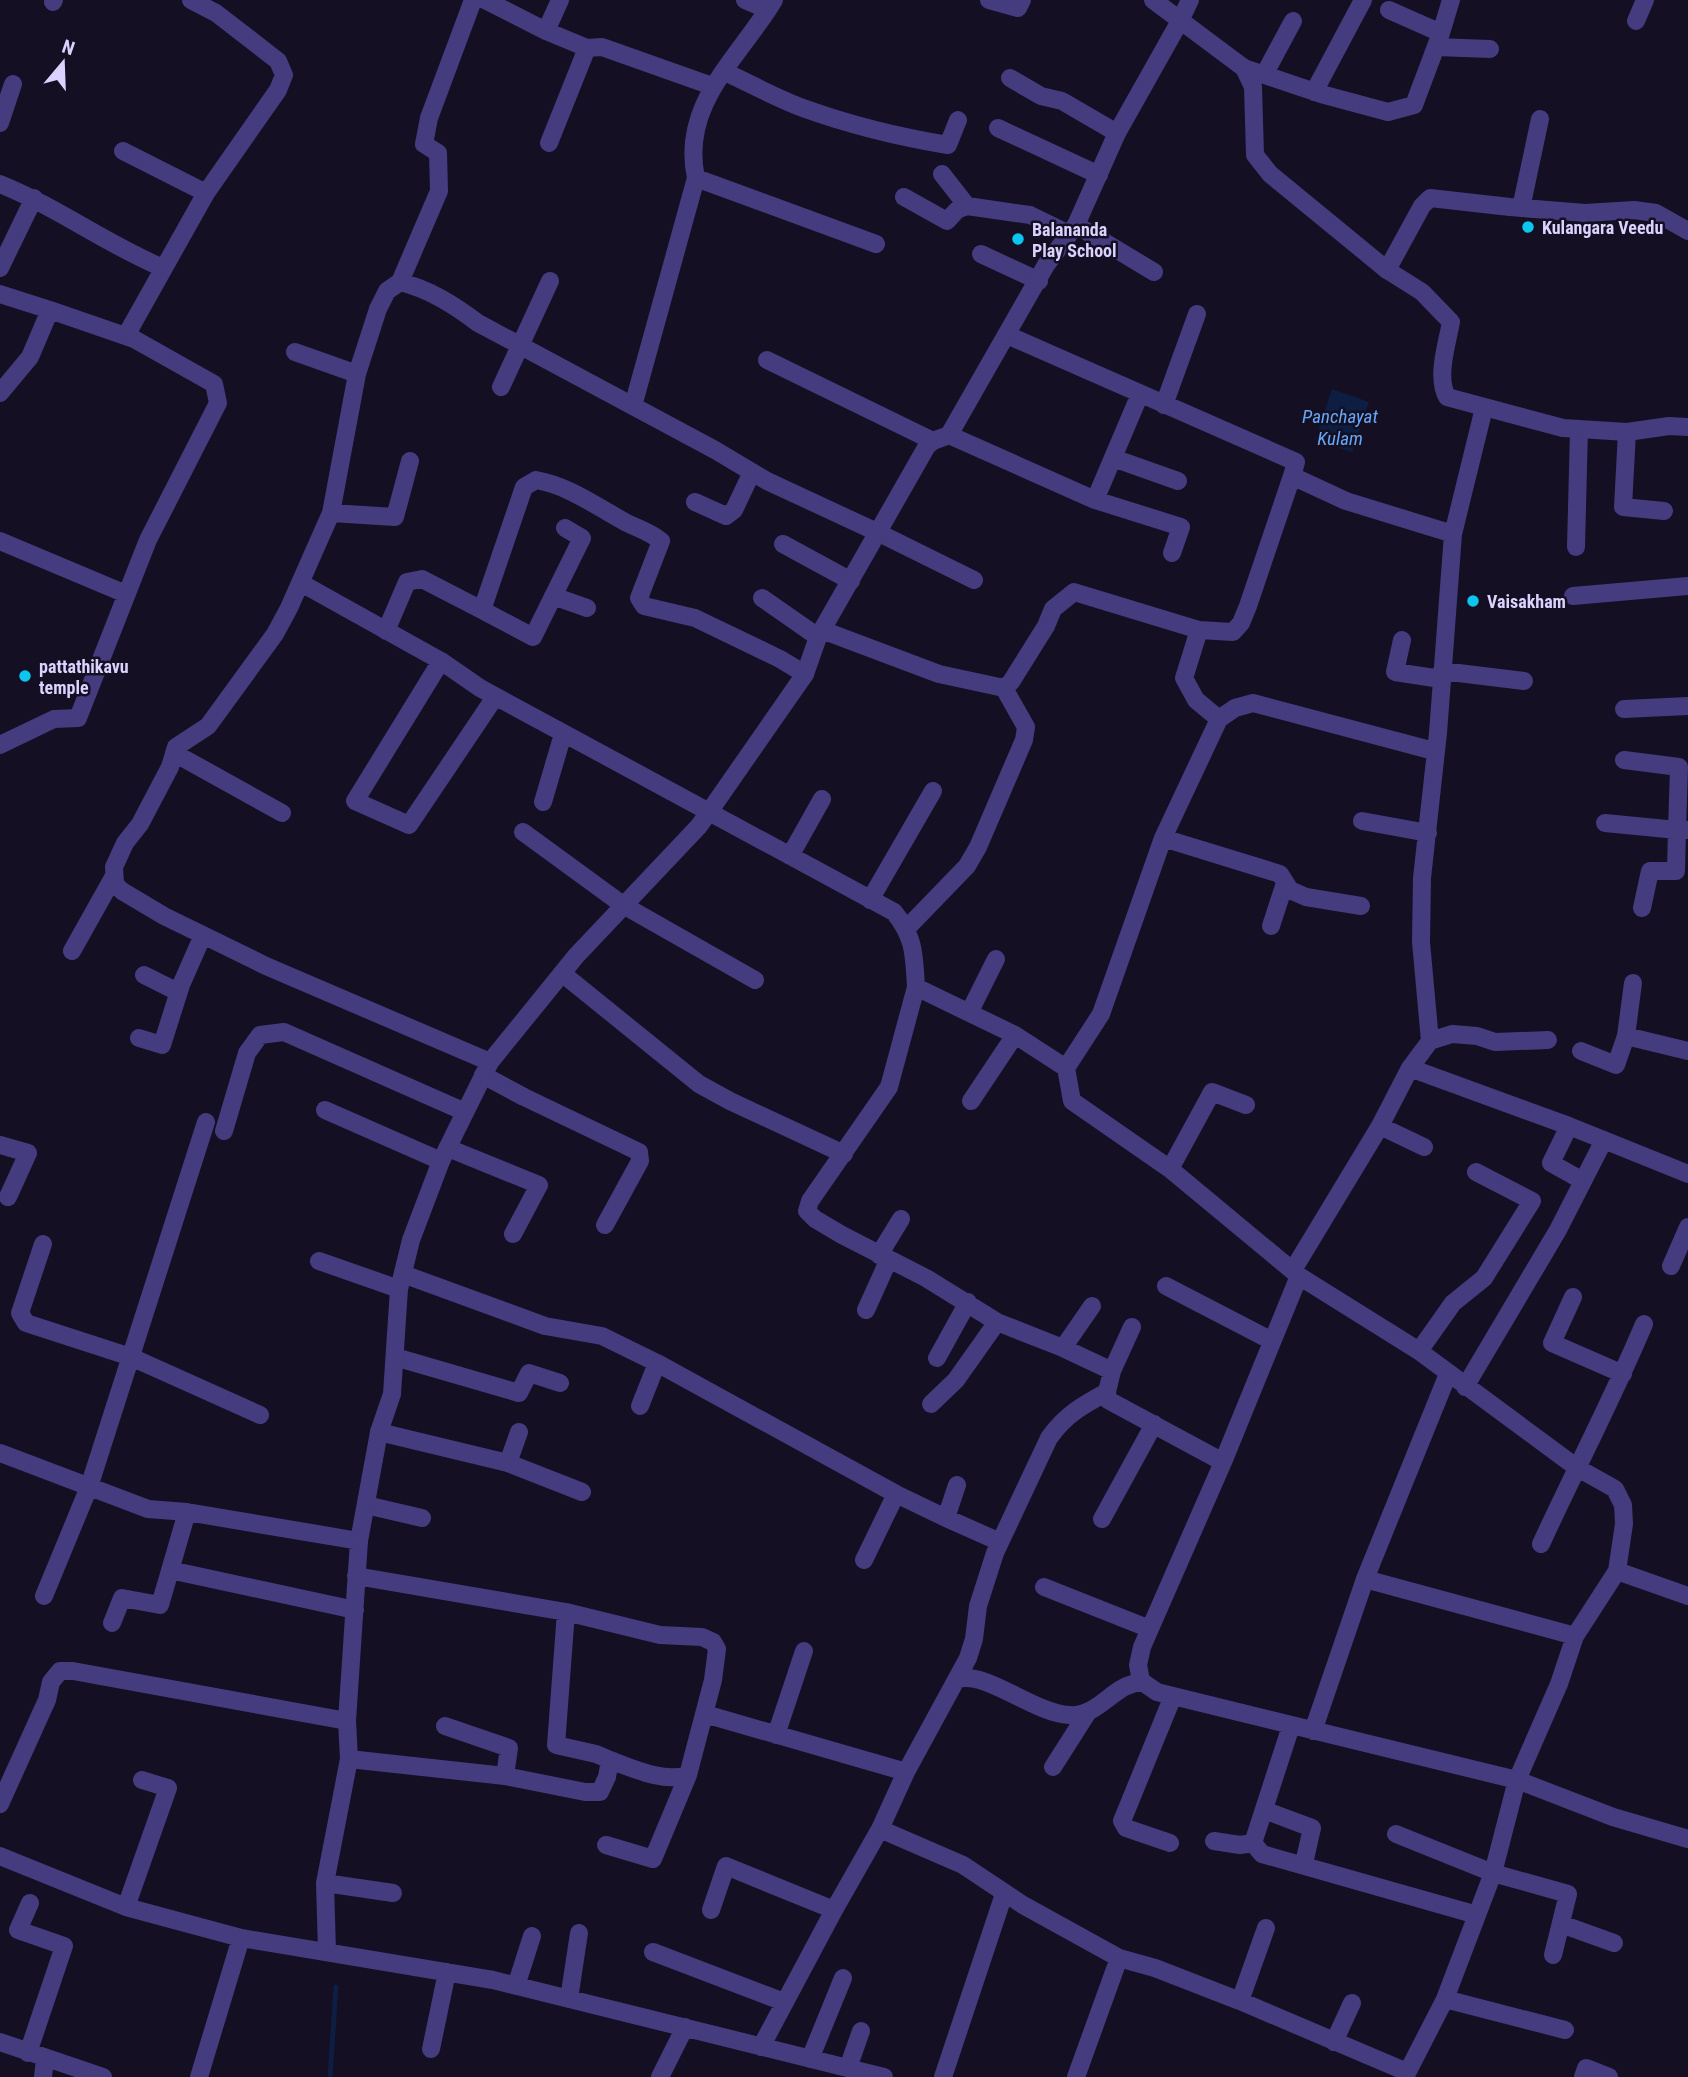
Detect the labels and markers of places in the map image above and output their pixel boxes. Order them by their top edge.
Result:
place label: Kulangara Veedu [1542,217,1663,238]
place label: Balananda Play School [1032,219,1117,261]
marker: Kulangara Veedu [1520,219,1536,235]
marker: Balananda Play School [1010,231,1026,247]
place label: Vaisakham [1487,591,1566,612]
marker: Vaisakham [1465,593,1481,609]
place label: pattathikavu temple [39,656,129,698]
marker: pattathikavu temple [17,668,33,684]

